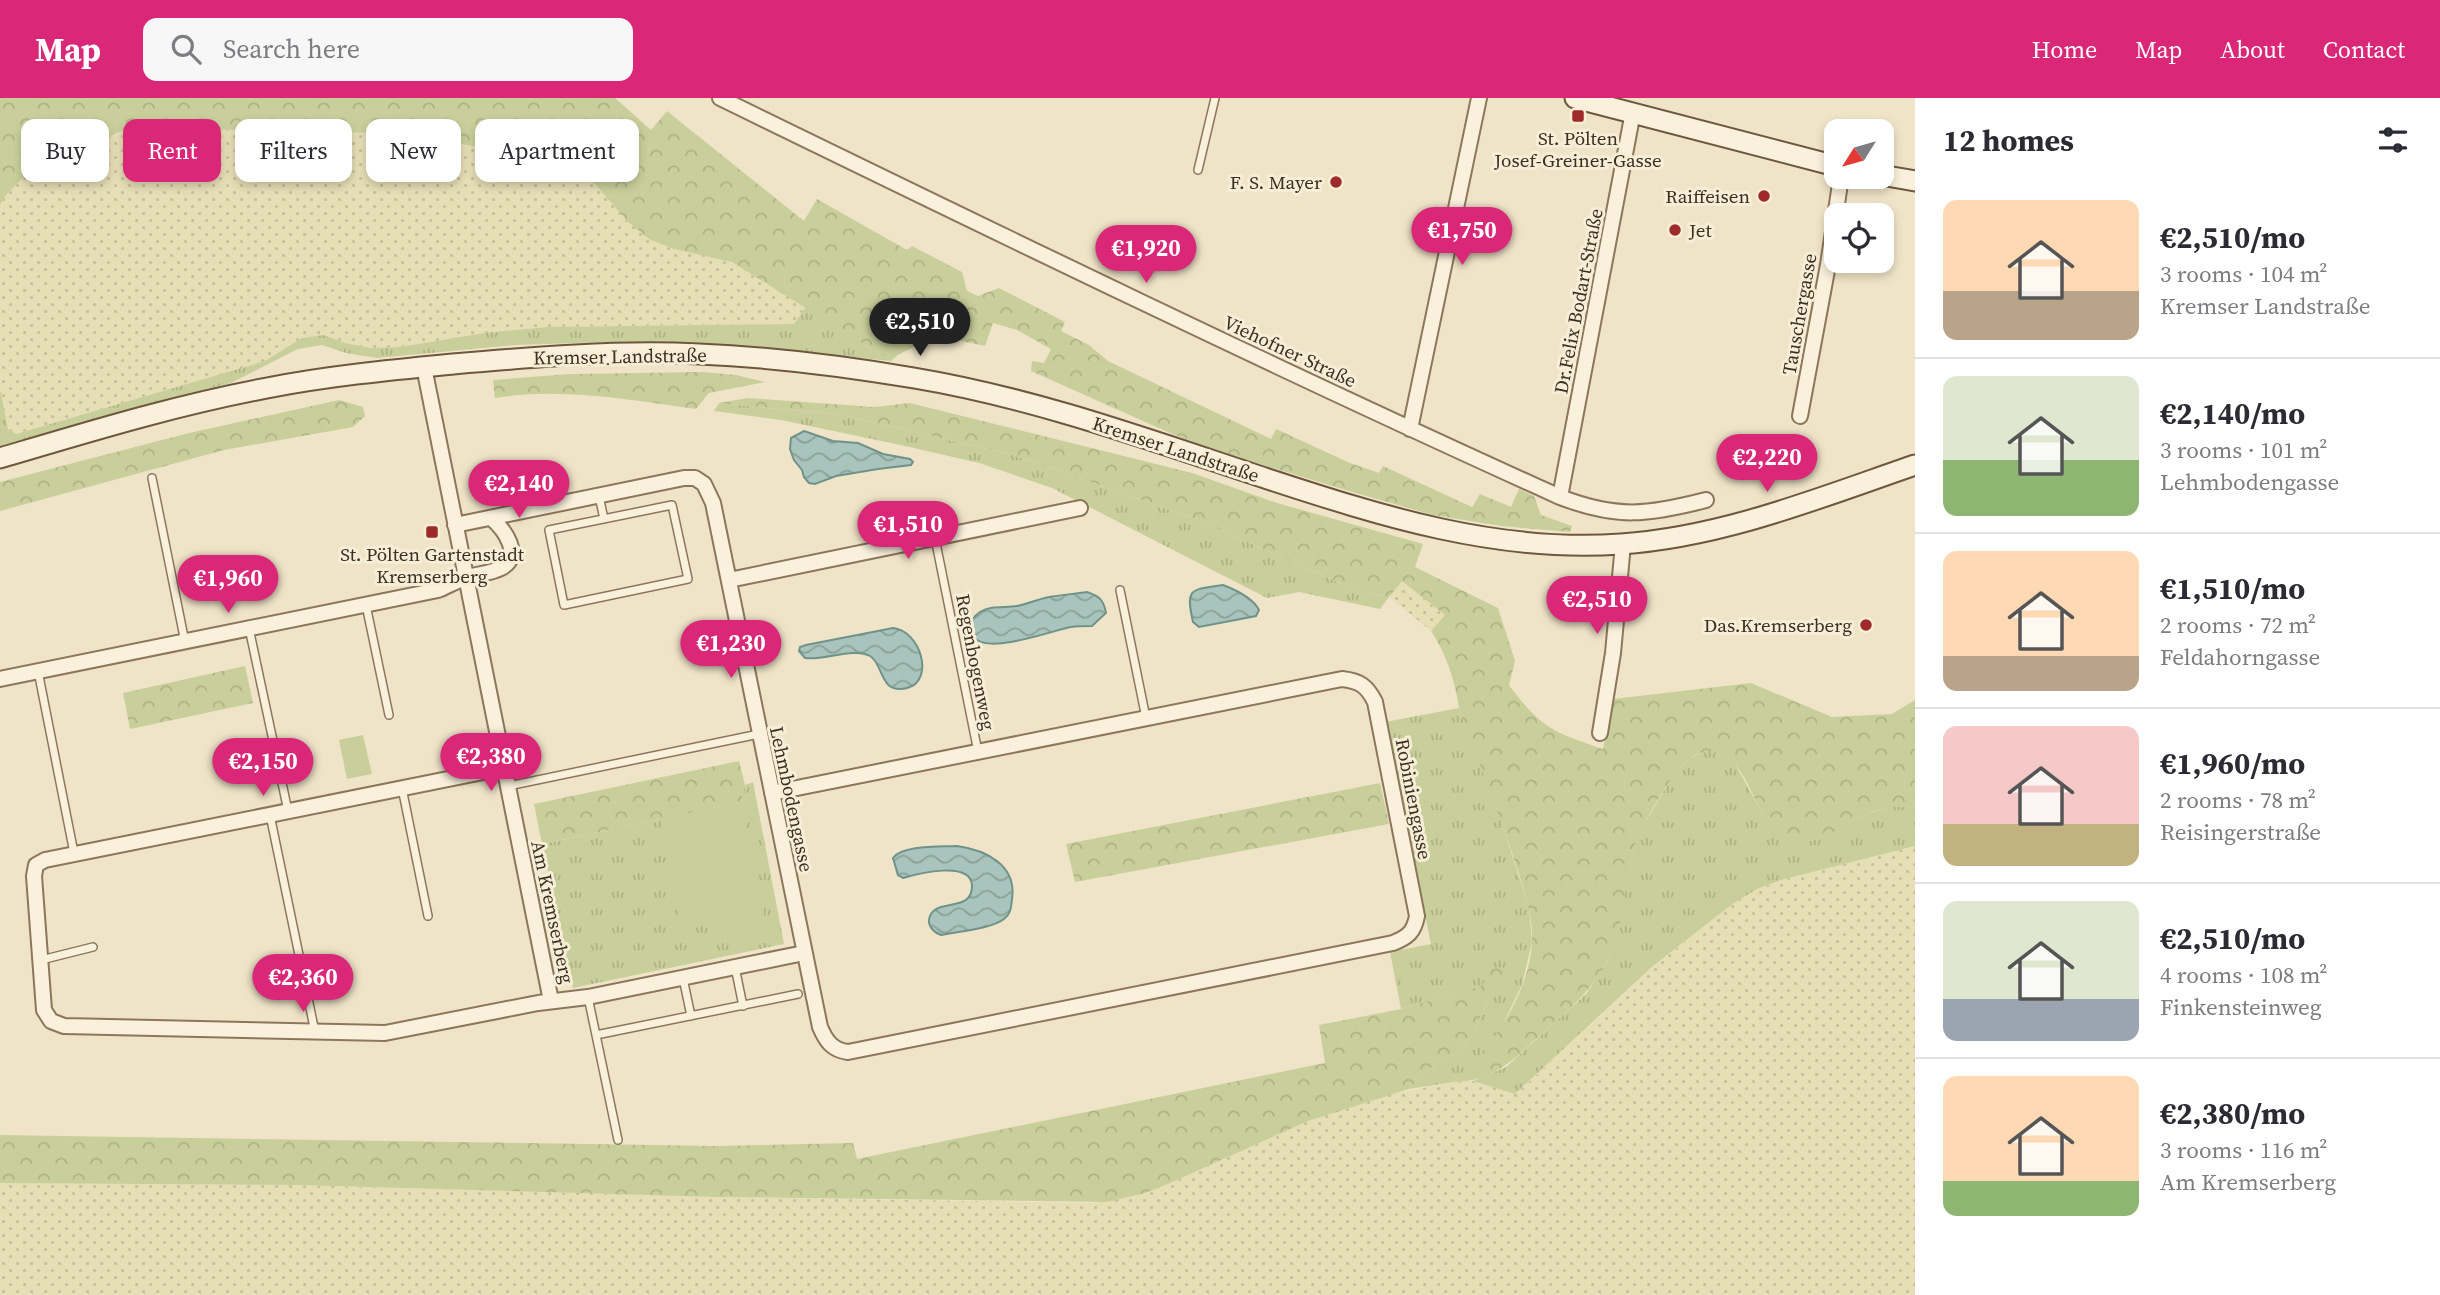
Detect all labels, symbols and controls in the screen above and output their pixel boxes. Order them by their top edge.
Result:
search box [143,18,633,81]
text: Map [35,27,101,72]
icon: search [167,30,205,68]
text: Search here [223,31,360,67]
text: Home [2032,33,2097,66]
text: Map [2135,33,2182,66]
text: About [2220,33,2285,66]
text: Contact [2323,33,2405,66]
marker: St. Pölten Josef-Greiner-Gasse [1570,108,1586,124]
chip: Buy [21,119,109,182]
chip: Rent [123,119,221,182]
chip: Filters [235,119,352,182]
chip: New [366,119,461,182]
chip: Apartment [475,119,639,182]
north arrow [1824,119,1894,189]
map controls [1824,119,1894,273]
text: 12 homes [1943,120,2074,161]
icon: filters [2374,121,2412,159]
place label: St. Pölten Josef-Greiner-Gasse [1493,125,1662,173]
place label: F. S. Mayer [1230,169,1322,195]
marker: F. S. Mayer [1328,174,1344,190]
place label: Raiffeisen [1665,183,1750,209]
marker: Raiffeisen [1756,188,1772,204]
button: locate [1824,203,1894,273]
street label: Dr.Felix Bodart-Straße [1547,206,1609,396]
pin: €1,750 [1405,208,1519,267]
text: €1,750 [1427,214,1497,246]
place label: Jet [1688,217,1712,243]
text: €2,510/mo [2160,217,2305,258]
marker: Jet [1667,222,1683,238]
pin: €1,920 [1089,226,1203,285]
icon: home [1999,228,2083,312]
text: €1,920 [1111,232,1181,264]
street label: Tauschergasse [1776,251,1822,377]
text: 3 rooms · 104 m² [2160,258,2327,290]
text: Kremser Landstraße [2160,290,2370,322]
pin: €2,510 [863,299,977,358]
text: €2,510 [885,305,955,337]
street label: Viehofner Straße [1219,309,1361,393]
street label: Kremser Landstraße [533,341,707,371]
text: €2,140/mo [2160,393,2305,434]
icon: home [1999,404,2083,488]
street label: Kremser Landstraße [1089,410,1263,488]
pin: €2,220 [1710,434,1824,494]
text: 3 rooms · 101 m² [2160,434,2327,466]
text: €2,220 [1732,441,1802,473]
pin: €2,140 [462,460,576,520]
text: Lehmbodengasse [2160,466,2339,498]
text: €2,140 [484,467,554,499]
pin: €1,510 [851,502,965,561]
text: €1,510 [873,508,943,540]
marker: St. Pölten Gartenstadt Kremserberg [424,524,440,540]
place label: St. Pölten Gartenstadt Kremserberg [340,541,525,589]
pin: €1,960 [171,556,285,615]
text: €1,960 [193,562,263,594]
text: €1,510/mo [2160,568,2305,609]
pin: €2,510 [1540,576,1654,636]
icon: home [1999,579,2083,663]
text: €2,510 [1562,583,1632,615]
street label: Regenbogenweg [950,592,1002,732]
text: 2 rooms · 72 m² [2160,609,2316,641]
place label: Das.Kremserberg [1704,612,1852,638]
marker: Das.Kremserberg [1858,617,1874,633]
pin: €1,230 [674,620,788,680]
text: €1,230 [696,627,766,659]
text: Feldahorngasse [2160,641,2320,673]
street label: Lehmbodengasse [764,724,820,874]
pin: €2,380 [434,734,548,793]
street label: Robiniengasse [1390,736,1438,862]
pin: €2,150 [206,738,320,798]
text: €2,380 [456,740,526,772]
text: €1,960/mo [2160,743,2305,784]
text: €2,150 [228,745,298,777]
icon: home [1999,754,2083,838]
text: 2 rooms · 78 m² [2160,784,2316,816]
text: Reisingerstraße [2160,816,2321,848]
street label: Am Kremserberg [525,838,581,986]
text: €2,510/mo [2160,918,2305,959]
icon: home [1999,929,2083,1013]
pin: €2,360 [246,954,360,1014]
text: 4 rooms · 108 m² [2160,959,2327,991]
text: €2,360 [268,961,338,993]
text: Finkensteinweg [2160,991,2322,1023]
text: €2,380/mo [2160,1093,2305,1134]
icon: home [1999,1104,2083,1188]
text: 3 rooms · 116 m² [2160,1134,2327,1166]
text: Am Kremserberg [2160,1166,2336,1198]

